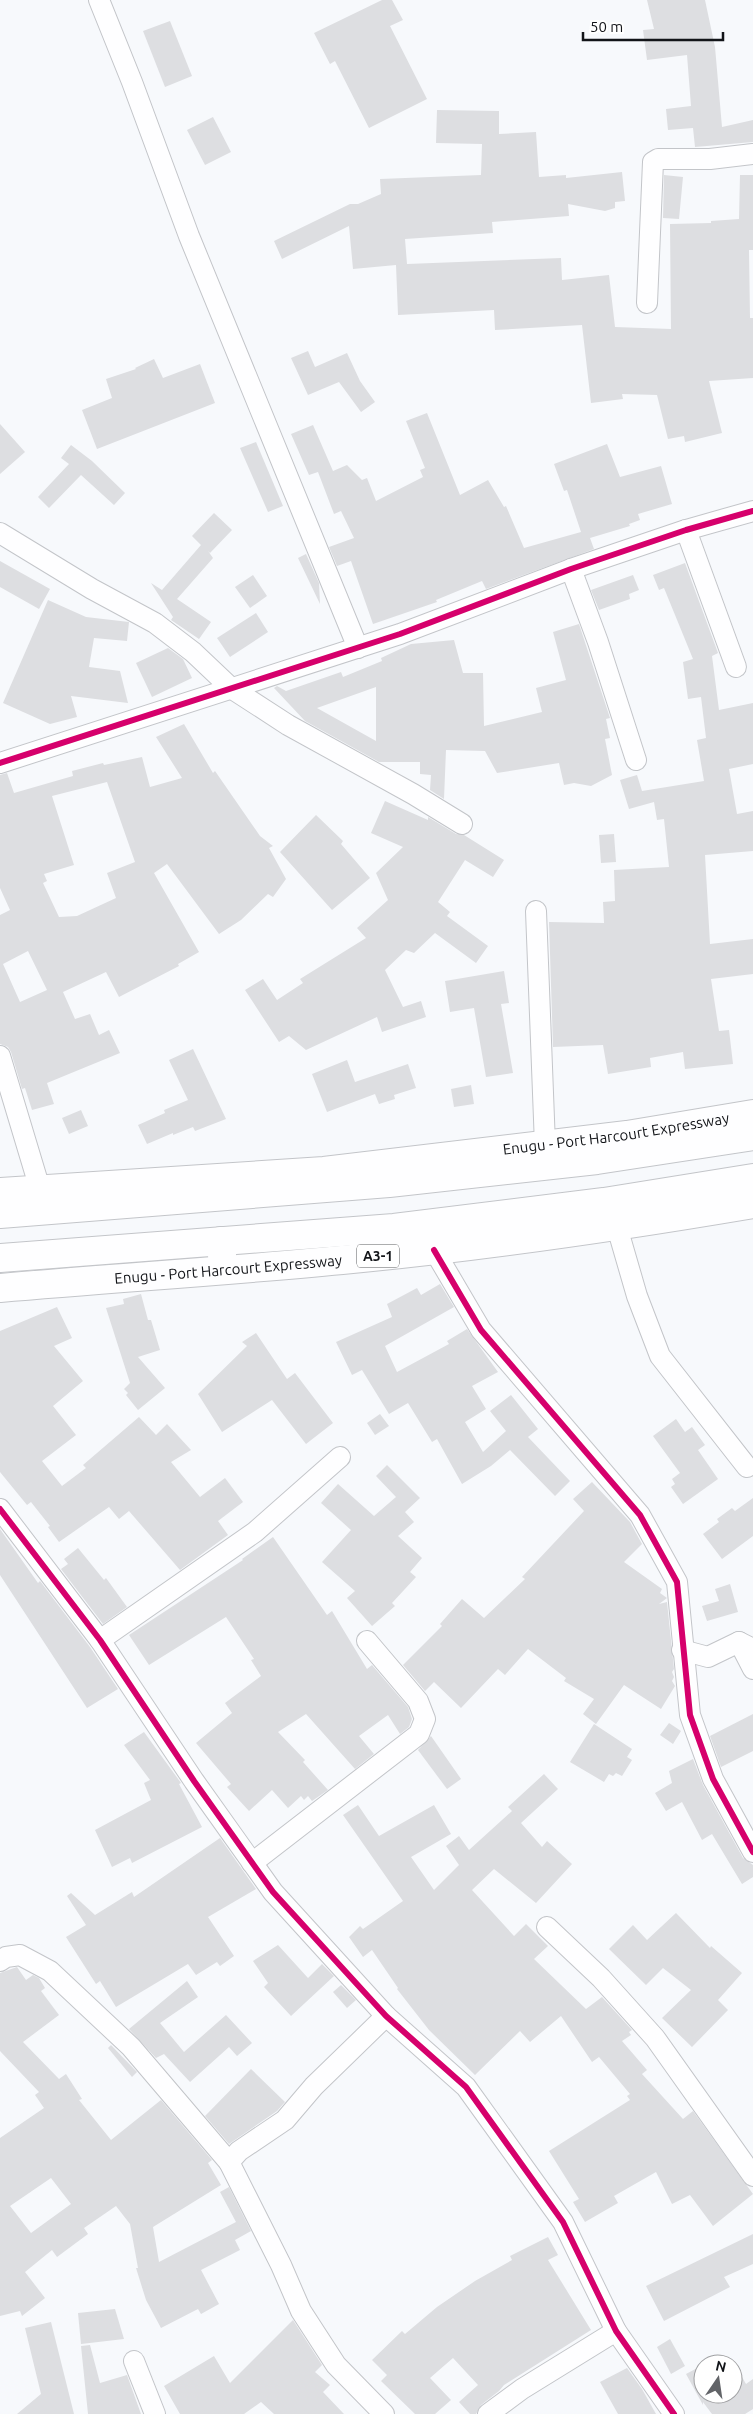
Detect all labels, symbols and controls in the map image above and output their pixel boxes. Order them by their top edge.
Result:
scale bar [583,10,723,42]
text: 50 m [590,18,623,35]
street label: Enugu - Port Harcourt Expressway [502,1109,730,1158]
road number: A3-1 [357,1244,399,1268]
street label: Enugu - Port Harcourt Expressway [114,1251,343,1287]
north arrow [693,2354,743,2404]
text: N [714,2357,728,2375]

